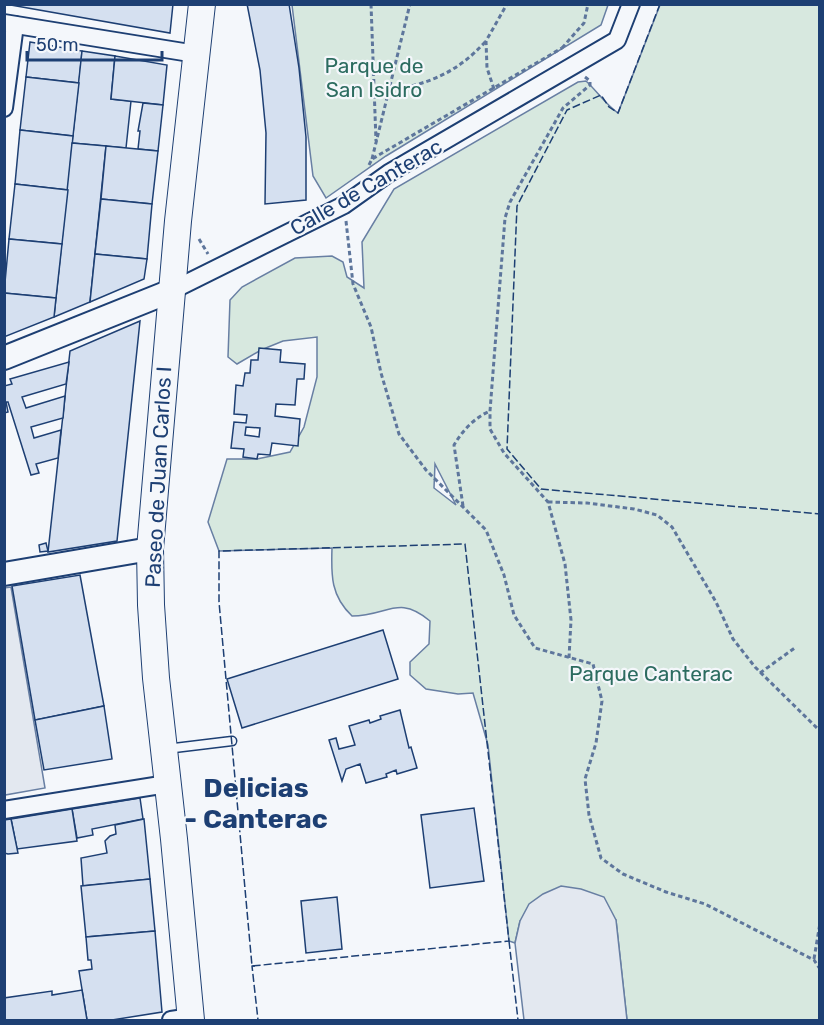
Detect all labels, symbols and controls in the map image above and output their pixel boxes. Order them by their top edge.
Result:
scale bar [27,24,162,62]
text: 50 m [36,34,79,56]
park label: Parque de San Isidro [325,53,423,102]
street label: Calle de Canterac [286,133,446,241]
street label: Paseo de Juan Carlos I [140,366,176,588]
park label: Parque Canterac [569,661,733,686]
district label: Delicias - Canterac [184,772,328,835]

